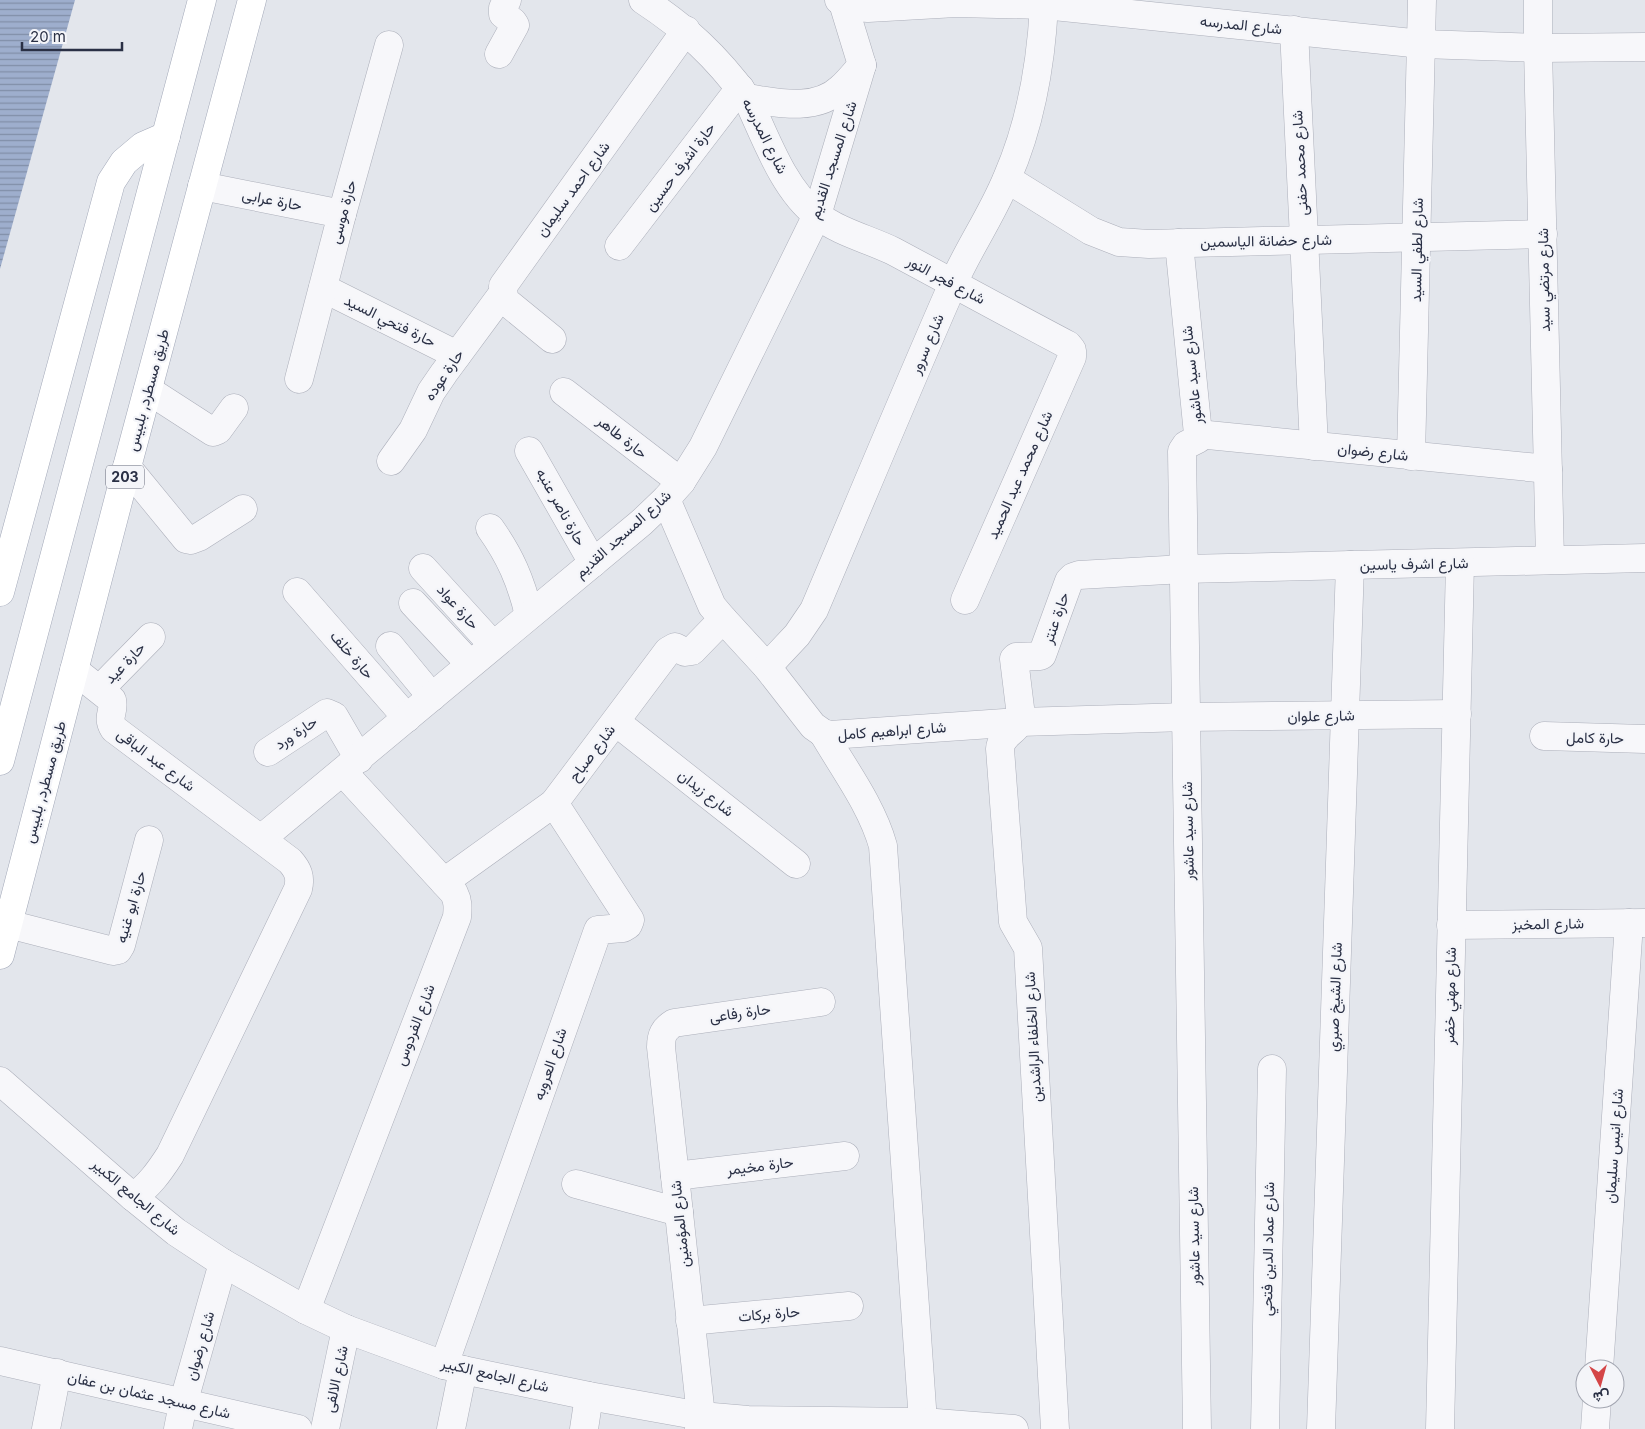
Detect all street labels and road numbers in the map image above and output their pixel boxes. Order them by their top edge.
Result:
street label: شارع المدرسه [1199,11,1283,40]
street label: شارع المدرسه [737,95,793,178]
street label: شارع المسجد القديم [804,98,863,222]
street label: شارع محمد حفنى [1287,109,1314,216]
street label: حارة اشرف حسين [640,119,720,215]
street label: شارع احمد سليمان [532,137,615,241]
street label: حارة موسى [325,178,361,246]
street label: حارة عرابى [240,184,304,216]
street label: شارع لطفي السيد [1406,198,1431,302]
street label: شارع مرتضي سيد [1533,228,1558,332]
street label: شارع حضانة الياسمين [1200,230,1332,253]
street label: شارع فجر النور [902,250,989,310]
street label: حارة فتحي السيد [340,290,439,354]
street label: شارع سرور [905,311,950,378]
street label: شارع سيد عاشور [1177,324,1208,426]
street label: طريق مسطرد, بلبيس [122,327,174,453]
street label: حارة عوده [420,345,468,404]
street label: شارع محمد عبد الحميد [983,407,1058,543]
street label: حارة طاهر [592,410,651,462]
street label: شارع رضوان [1336,438,1410,467]
street label: حارة ناصر عنبه [532,465,591,549]
road number: 203 [106,466,144,488]
street label: شارع المسجد القديم [570,485,676,583]
street label: شارع اشرف ياسين [1359,553,1469,576]
street label: حارة عواد [433,580,484,633]
street label: حارة عنتر [1038,590,1073,647]
street label: حارة خلف [326,627,379,683]
street label: حارة عيد [100,638,149,687]
street label: شارع علوان [1287,705,1355,728]
street label: حارة ورد [271,712,320,754]
street label: شارع ابراهيم كامل [837,717,947,746]
street label: طريق مسطرد, بلبيس [19,719,71,845]
street label: شارع صباح [564,720,621,786]
street label: شارع عبد الباقى [112,724,199,797]
street label: حارة كامل [1566,727,1624,748]
street label: شارع زيدان [673,765,738,822]
street label: شارع سيد عاشور [1177,781,1200,882]
street label: حارة ابو غنيه [111,869,150,945]
street label: شارع المخبز [1511,913,1584,936]
street label: شارع الشيخ صبري [1323,942,1350,1052]
street label: شارع مهني خضر [1439,947,1464,1046]
street label: شارع الخلفاء الراشدين [1020,971,1047,1103]
street label: شارع الفردوس [390,981,441,1069]
street label: حارة رفاعى [708,999,772,1027]
street label: شارع العروبه [528,1025,573,1103]
street label: شارع انيس سليمان [1600,1088,1629,1204]
street label: حارة مخيمر [724,1152,794,1179]
street label: شارع الجامع الكبير [86,1153,185,1241]
street label: شارع المؤمنين [665,1179,696,1268]
street label: شارع عماد الدين فتحي [1257,1182,1282,1316]
street label: شارع سيد عاشور [1183,1186,1206,1287]
street label: حارة بركات [737,1301,801,1326]
street label: شارع رضوان [181,1309,220,1383]
street label: شارع الالفى [319,1344,354,1415]
street label: شارع الجامع الكبير [438,1353,551,1398]
street label: شارع مسجد عثمان بن عفان [65,1367,232,1424]

